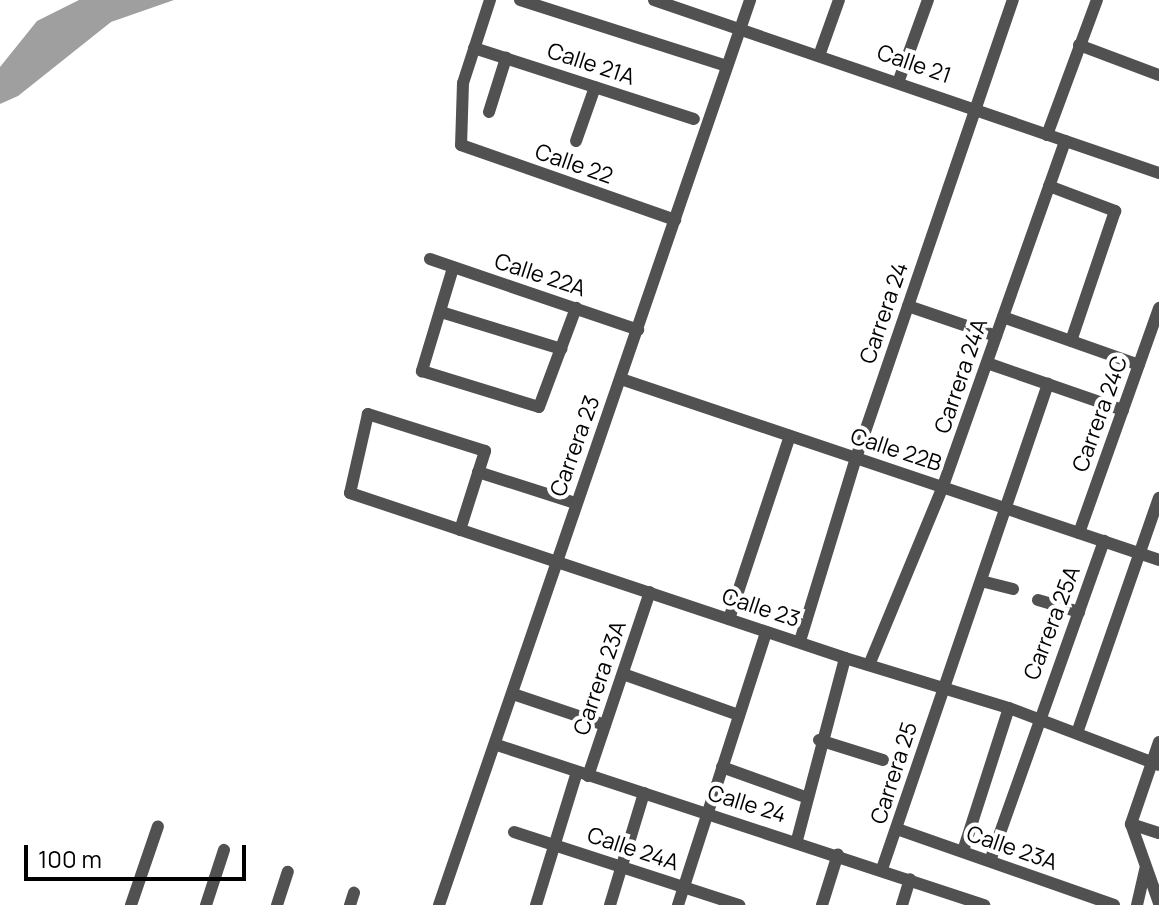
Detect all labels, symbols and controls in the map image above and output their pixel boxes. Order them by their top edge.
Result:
street label: Calle 21A [544,37,638,91]
street label: Calle 21 [873,39,955,89]
street label: Calle 22 [532,138,616,190]
street label: Calle 22A [491,248,589,302]
street label: Carrera 24 [854,259,914,367]
street label: Carrera 24A [929,315,993,437]
street label: Carrera 24C [1067,352,1133,476]
street label: Carrera 23 [545,392,605,500]
street label: Calle 22B [847,423,945,477]
street label: Carrera 25A [1018,562,1086,684]
street label: Calle 23 [719,583,803,633]
street label: Carrera 23A [568,617,632,739]
street label: Carrera 25 [865,719,923,827]
street label: Calle 24 [705,780,789,828]
street label: Calle 23A [963,820,1061,876]
street label: Calle 24A [584,822,682,876]
scale bar [28,829,250,879]
text: 100 m [38,842,102,875]

